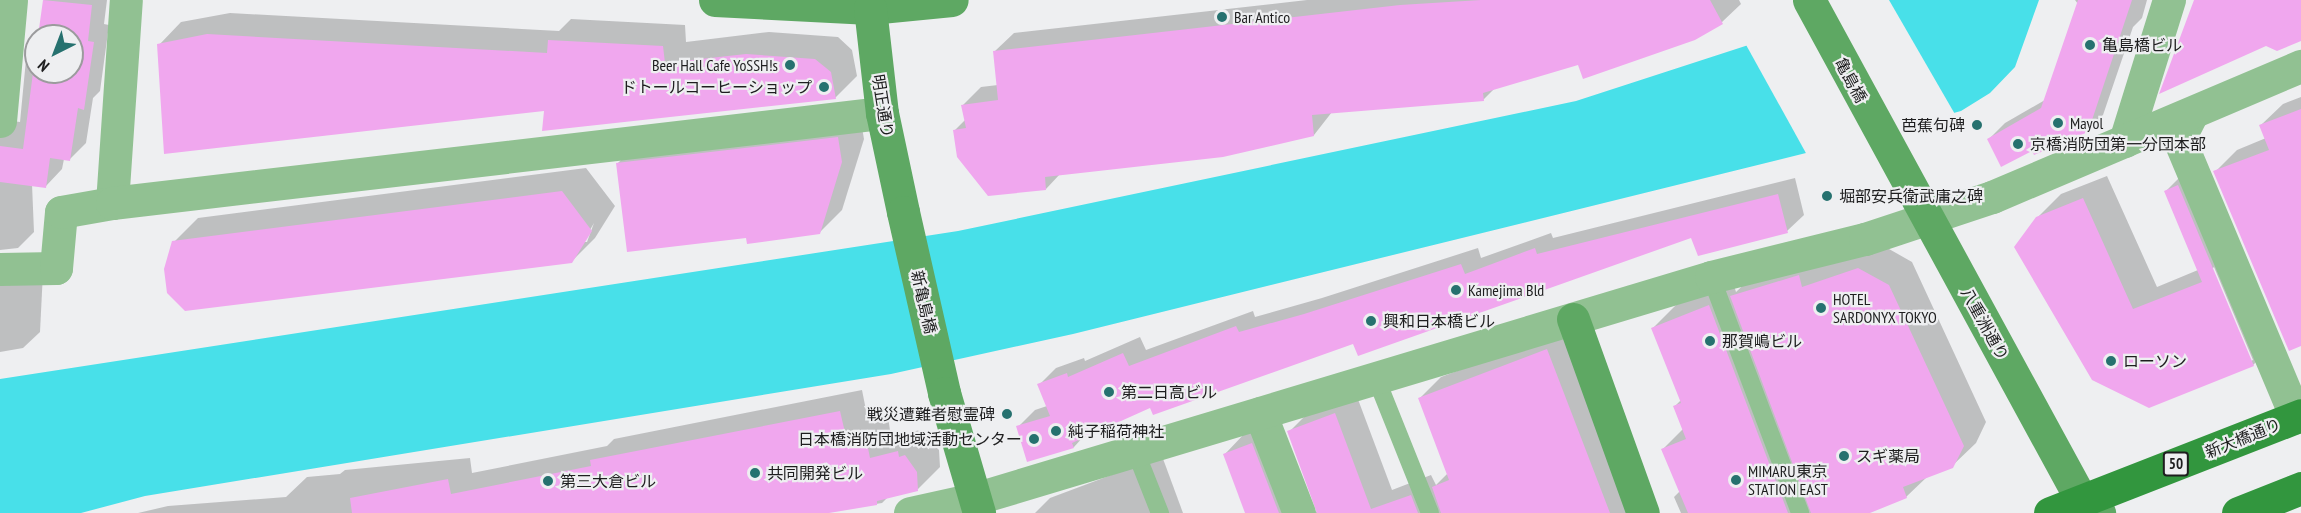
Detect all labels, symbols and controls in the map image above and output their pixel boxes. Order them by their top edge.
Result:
place label: Bar Antico [1234,7,1291,27]
marker: Bar Antico [1215,10,1229,24]
north arrow [24,24,84,84]
place label: 亀島橋ビル [2102,35,2182,55]
marker: 亀島橋ビル [2083,38,2097,52]
street label: 亀島橋 [1831,54,1871,106]
place label: Beer Hall Cafe YoSSH!s [652,55,778,75]
text: N [33,56,53,76]
marker: Beer Hall Cafe YoSSH!s [783,58,797,72]
street label: 明正通り [869,73,897,139]
place label: ドトールコーヒーショップ [620,77,812,97]
marker: ドトールコーヒーショップ [817,80,831,94]
place label: Mayol [2070,113,2103,133]
place label: 芭蕉句碑 [1901,115,1965,135]
marker: Mayol [2051,116,2065,130]
marker: 芭蕉句碑 [1970,118,1984,132]
place label: 京橋消防団第一分団本部 [2030,134,2206,154]
marker: 京橋消防団第一分団本部 [2011,137,2025,151]
place label: 堀部安兵衛武庸之碑 [1839,186,1983,206]
marker: 堀部安兵衛武庸之碑 [1820,189,1834,203]
street label: 新亀島橋 [907,269,941,335]
place label: Kamejima Bld [1468,280,1544,300]
marker: Kamejima Bld [1449,283,1463,297]
street label: 八重洲通り [1957,284,2013,364]
place label: HOTEL SARDONYX TOKYO [1833,289,1938,327]
marker: HOTEL SARDONYX TOKYO [1814,301,1828,315]
place label: 興和日本橋ビル [1383,311,1495,331]
marker: 興和日本橋ビル [1364,314,1378,328]
place label: 那賀嶋ビル [1722,331,1802,351]
marker: 那賀嶋ビル [1703,334,1717,348]
place label: ローソン [2123,351,2187,371]
marker: ローソン [2104,354,2118,368]
place label: 第二日高ビル [1121,382,1217,402]
marker: 第二日高ビル [1102,385,1116,399]
place label: 戦災遭難者慰霊碑 [867,404,995,424]
marker: 戦災遭難者慰霊碑 [1000,407,1014,421]
street label: 新大橋通り [2202,414,2284,462]
place label: 純子稲荷神社 [1068,421,1164,441]
marker: 純子稲荷神社 [1049,424,1063,438]
place label: 日本橋消防団地域活動センター [798,429,1022,449]
marker: 日本橋消防団地域活動センター [1027,432,1041,446]
place label: スギ薬局 [1856,446,1920,466]
marker: スギ薬局 [1837,449,1851,463]
road number: 50 [2162,452,2190,476]
place label: MIMARU東京 STATION EAST [1748,461,1828,499]
place label: 共同開発ビル [767,463,863,483]
marker: 共同開発ビル [748,466,762,480]
place label: 第三大倉ビル [560,471,656,491]
marker: MIMARU東京 STATION EAST [1729,473,1743,487]
marker: 第三大倉ビル [541,474,555,488]

